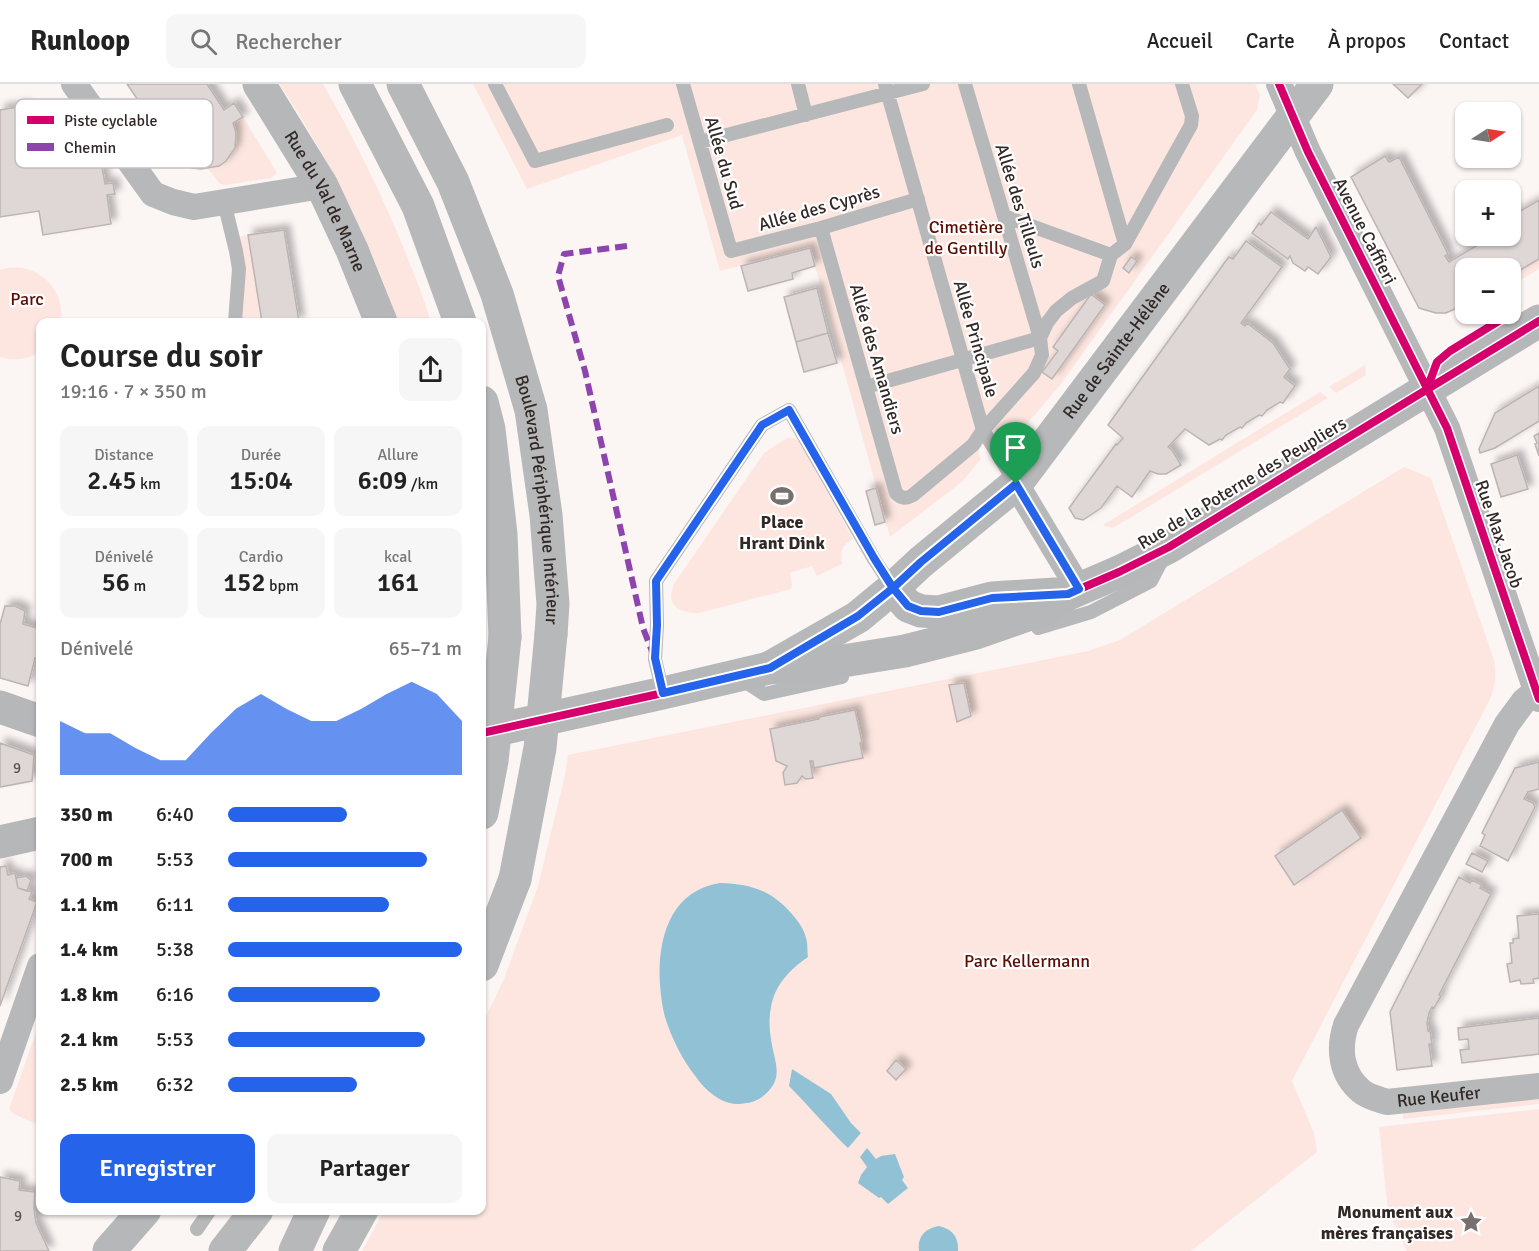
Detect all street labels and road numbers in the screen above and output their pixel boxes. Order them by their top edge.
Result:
street label: Allée du Sud [700,114,748,212]
street label: Rue du Val de Marne [280,127,371,275]
street label: Allée des Tilleuls [991,141,1049,271]
street label: Avenue Caffieri [1329,174,1401,288]
street label: Allée des Cyprès [756,180,882,236]
street label: Allée Principale [949,278,1003,400]
street label: Rue de Sainte-Hélène [1058,278,1175,423]
street label: Allée des Amandiers [845,281,909,437]
street label: Boulevard Périphérique Intérieur [510,372,564,626]
street label: Rue de la Poterne des Peupliers [1134,412,1350,554]
street label: Rue Max Jacob [1470,477,1528,591]
street label: Rue Keufer [1396,1081,1482,1112]

